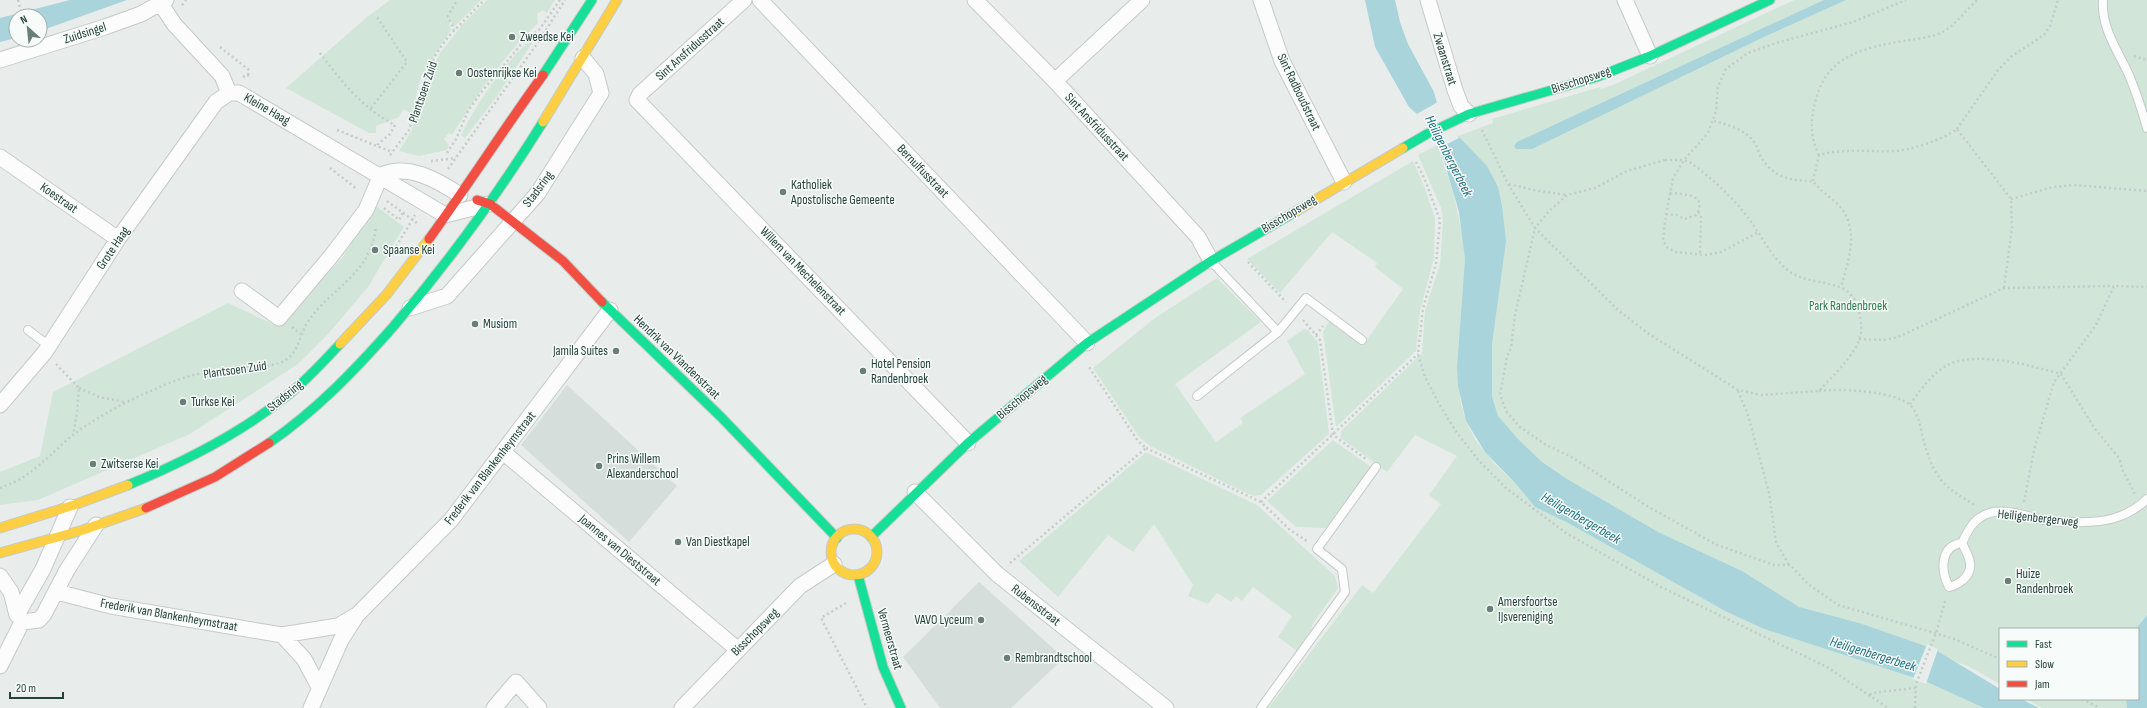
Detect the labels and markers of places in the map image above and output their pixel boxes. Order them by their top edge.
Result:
place label: Zweedse Kei [520,29,574,45]
marker: Zweedse Kei [507,32,517,42]
place label: Oostenrijkse Kei [467,65,537,81]
marker: Oostenrijkse Kei [454,68,464,78]
place label: Katholiek Apostolische Gemeente [790,177,895,208]
marker: Katholiek Apostolische Gemeente [778,187,788,197]
place label: Spaanse Kei [383,242,435,258]
marker: Spaanse Kei [370,245,380,255]
place label: Musiom [483,316,517,332]
marker: Musiom [470,319,480,329]
place label: Jamila Suites [552,343,608,359]
marker: Jamila Suites [611,346,621,356]
place label: Hotel Pension Randenbroek [871,356,931,387]
marker: Hotel Pension Randenbroek [858,366,868,376]
place label: Turkse Kei [191,394,235,410]
marker: Turkse Kei [178,397,188,407]
place label: Prins Willem Alexanderschool [606,451,678,482]
place label: Zwitserse Kei [101,456,159,472]
marker: Zwitserse Kei [88,459,98,469]
marker: Prins Willem Alexanderschool [594,461,604,471]
place label: Van Diestkapel [686,534,750,550]
marker: Van Diestkapel [673,537,683,547]
place label: Huize Randenbroek [2016,566,2073,597]
marker: Huize Randenbroek [2003,576,2013,586]
place label: Amersfoortse IJsvereniging [1497,594,1558,625]
marker: Amersfoortse IJsvereniging [1485,604,1495,614]
place label: VAVO Lyceum [915,612,973,628]
marker: VAVO Lyceum [976,615,986,625]
place label: Rembrandtschool [1015,650,1092,666]
marker: Rembrandtschool [1002,653,1012,663]

